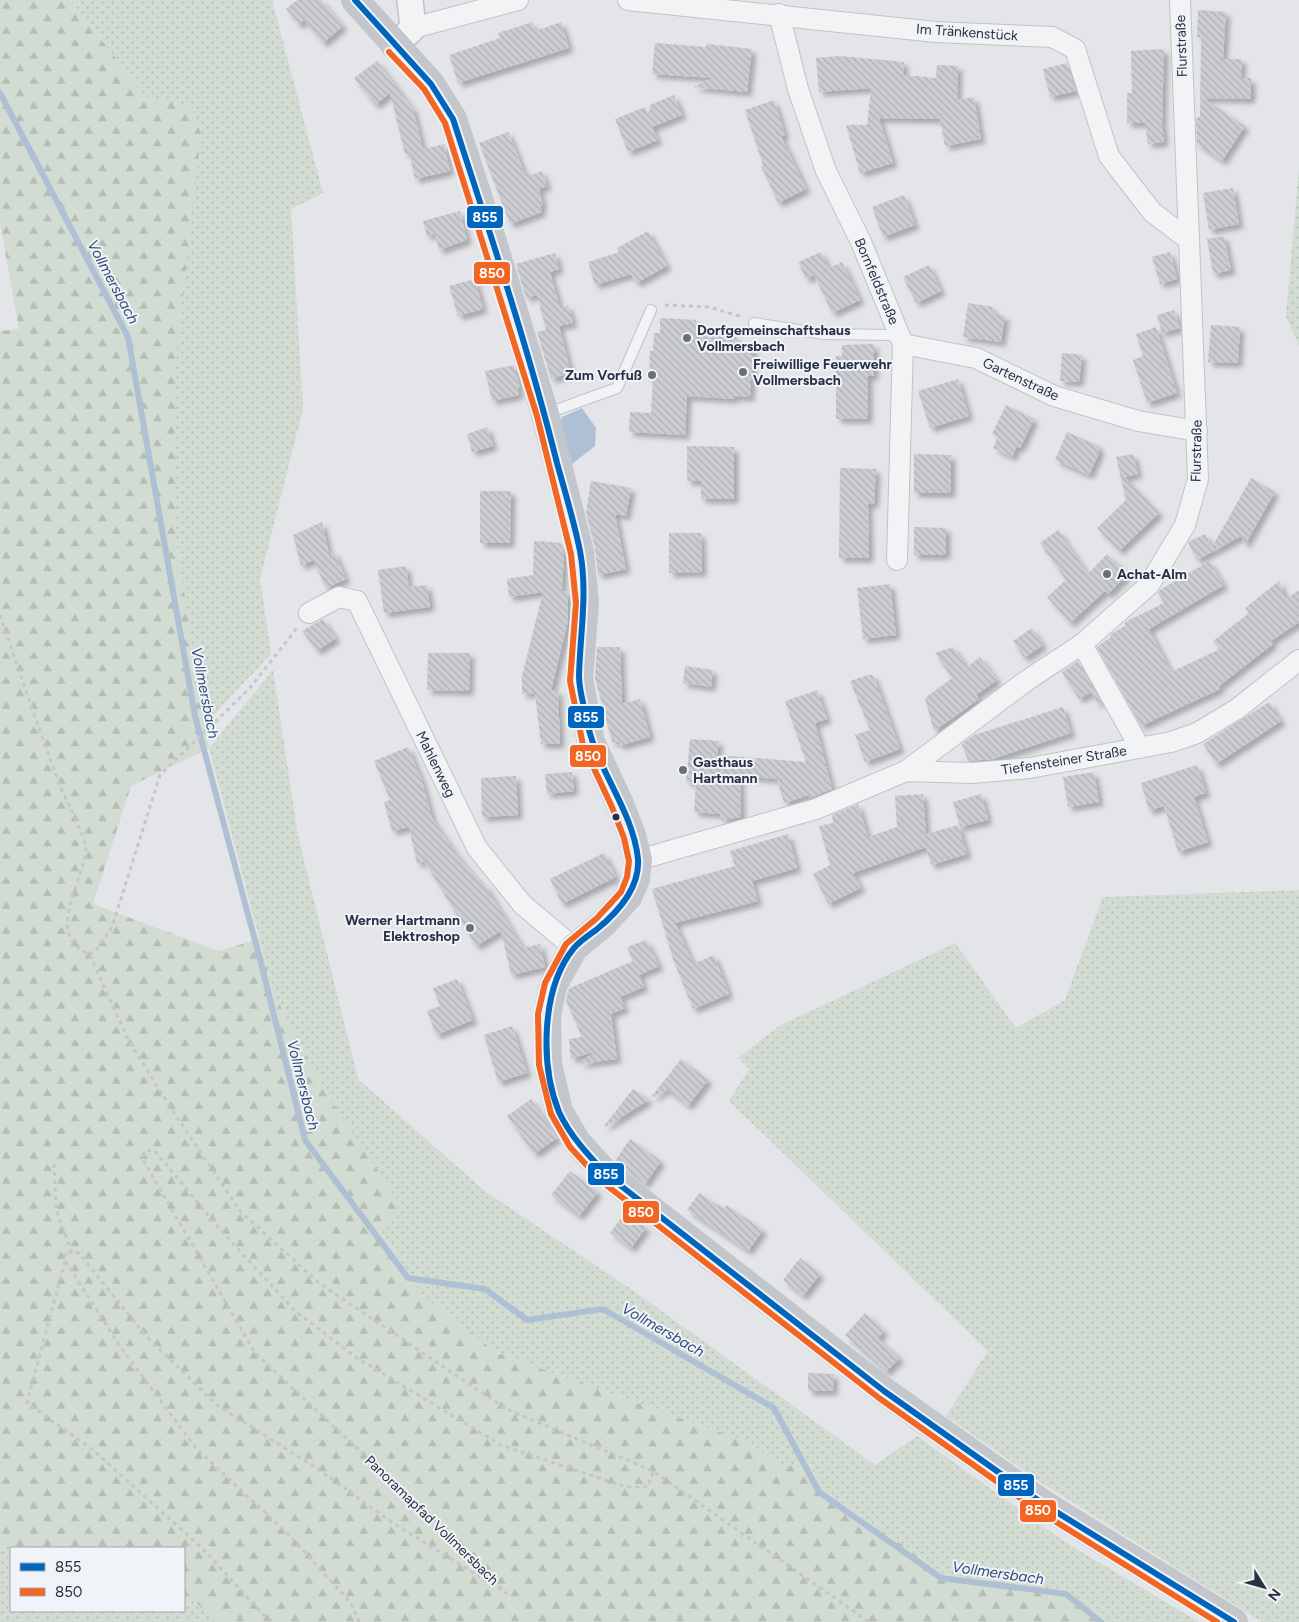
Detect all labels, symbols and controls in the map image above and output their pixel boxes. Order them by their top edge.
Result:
street label: Flurstraße [1172,14,1191,77]
street label: Im Tränkenstück [915,20,1019,45]
line badge: 855 [466,205,504,229]
text: 855 [473,209,497,226]
street label: Bornfeldstraße [851,235,903,327]
water label: Vollmersbach [83,237,143,327]
line badge: 850 [473,261,511,285]
text: 850 [479,265,505,282]
place label: Dorfgemeinschaftshaus Vollmersbach [697,322,851,355]
marker: Dorfgemeinschaftshaus Vollmersbach [681,332,693,344]
street label: Gartenstraße [980,354,1062,405]
place label: Freiwillige Feuerwehr Vollmersbach [753,356,892,389]
marker: Freiwillige Feuerwehr Vollmersbach [737,366,749,378]
place label: Zum Vorfuß [565,367,642,384]
marker: Zum Vorfuß [646,369,658,381]
street label: Flurstraße [1187,419,1206,482]
place label: Achat-Alm [1117,566,1187,583]
marker: Achat-Alm [1101,568,1113,580]
water label: Vollmersbach [187,646,223,740]
line badge: 855 [567,705,605,729]
text: 855 [574,709,598,726]
street label: Mahlenweg [412,728,459,800]
street label: Tiefensteiner Straße [1000,742,1128,779]
line badge: 850 [569,744,607,768]
text: 850 [575,748,601,765]
place label: Gasthaus Hartmann [693,754,758,787]
marker: Gasthaus Hartmann [677,764,689,776]
unlabelled marker [611,812,621,822]
place label: Werner Hartmann Elektroshop [345,912,460,945]
marker: Werner Hartmann Elektroshop [464,922,476,934]
water label: Vollmersbach [283,1038,323,1132]
line badge: 855 [587,1162,625,1186]
text: 855 [594,1166,618,1183]
line badge: 850 [622,1200,660,1224]
text: 850 [628,1204,654,1221]
water label: Vollmersbach [618,1299,708,1361]
street label: Panoramapfad Vollmersbach [361,1452,502,1589]
line badge: 855 [997,1473,1035,1497]
text: 855 [1004,1477,1028,1494]
line badge: 850 [1019,1499,1057,1523]
text: 850 [1025,1502,1051,1519]
legend [10,1547,185,1612]
text: 855 [55,1558,81,1576]
water label: Vollmersbach [951,1558,1045,1588]
north arrow [1239,1562,1289,1612]
text: 850 [55,1583,82,1601]
text: N [1264,1585,1284,1604]

